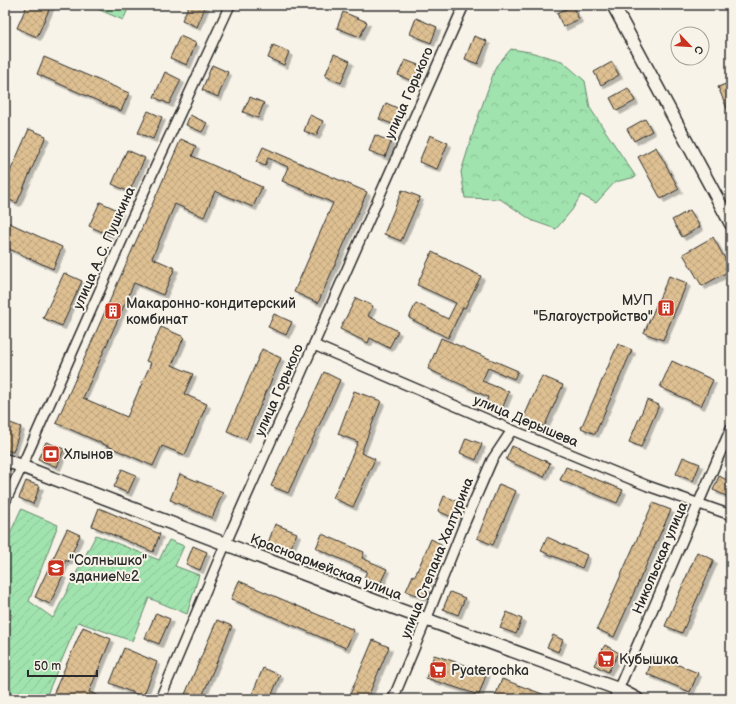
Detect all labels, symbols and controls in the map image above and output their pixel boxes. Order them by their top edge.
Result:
north arrow [670,26,710,66]
street label: улица Горького [381,44,437,142]
text: С [691,44,706,57]
street label: улица А. С. Пушкина [69,183,139,312]
place label: МУП "Благоустройство" [533,292,653,325]
place label: Макаронно-кондитерский комбинат [126,295,296,328]
building icon: МУП "Благоустройство" [656,298,676,318]
building icon: Макаронно-кондитерский комбинат [103,301,123,321]
street label: улица Горького [251,341,307,439]
street label: улица Дерышева [471,391,582,451]
bank icon: Хлынов [41,444,61,464]
place label: Хлынов [64,446,114,463]
street label: улица Степана Халтурина [397,474,477,641]
street label: Никольская улица [629,499,692,617]
street label: Красноармейская улица [248,530,405,604]
place label: "Солнышко" здание№2 [69,552,147,585]
school or university icon: "Солнышко" здание№2 [46,558,66,578]
supermarket icon: Кубышка [596,649,616,669]
place label: Кубышка [619,651,679,668]
scale bar [28,652,97,678]
text: 50 m [34,659,61,674]
supermarket icon: Pyaterochka [428,660,448,680]
place label: Pyaterochka [451,662,529,679]

